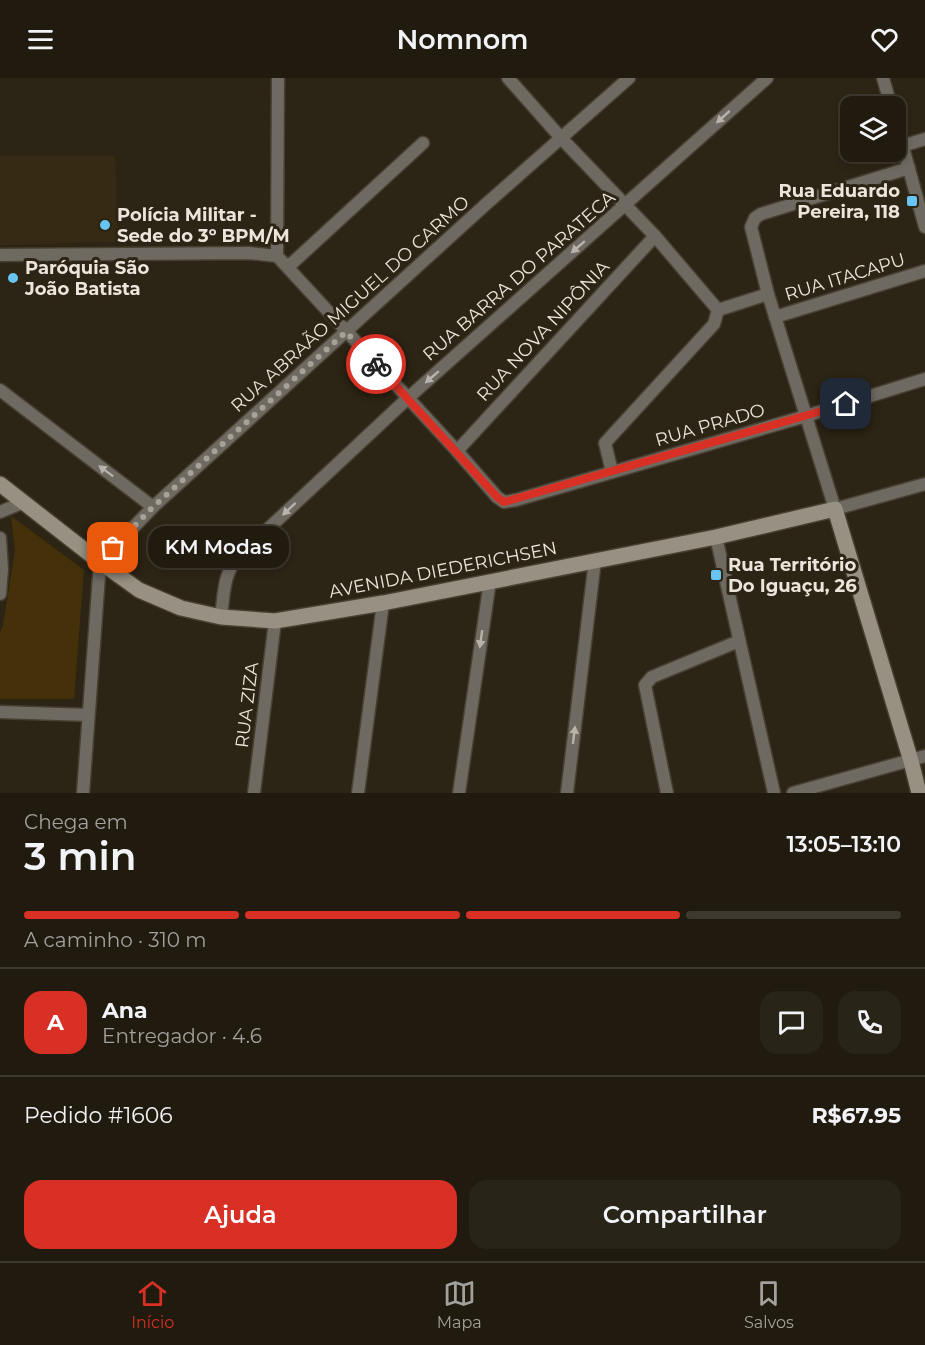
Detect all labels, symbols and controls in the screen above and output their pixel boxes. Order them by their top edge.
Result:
icon: menu [24,23,57,56]
text: Nomnom [396,23,529,56]
icon: heart [868,23,901,56]
map controls [840,96,906,162]
button: layers [840,96,906,162]
one-way arrow [716,110,731,123]
place label: Rua Eduardo Pereira, 118 [778,180,900,223]
street label: RUA BARRA DO PARATECA [418,187,620,365]
street label: RUA ABRAÃO MIGUEL DO CARMO [226,191,474,417]
marker: Rua Eduardo Pereira, 118 [905,194,919,208]
place label: Polícia Militar - Sede do 3º BPM/M [117,204,290,247]
marker: Polícia Militar - Sede do 3º BPM/M [98,218,112,232]
one-way arrow [570,241,586,254]
street label: RUA ITACAPU [782,248,908,306]
street label: RUA NOVA NIPÔNIA [472,256,614,406]
place label: Paróquia São João Batista [24,257,149,300]
marker: Paróquia São João Batista [6,271,20,285]
courier [346,334,406,394]
icon: bike [360,348,393,381]
one-way arrow [425,370,440,383]
pin [820,378,871,429]
icon: home [829,387,862,420]
street label: RUA PRADO [653,399,767,451]
one-way arrow [99,466,114,478]
one-way arrow [282,502,297,515]
pin [87,522,138,573]
callout: KM Modas [149,527,290,569]
icon: bag [96,531,129,564]
text: KM Modas [165,535,272,559]
street label: AVENIDA DIEDERICHSEN [327,537,559,603]
place label: Rua Território Do Iguaçu, 26 [728,554,857,597]
marker: Rua Território Do Iguaçu, 26 [709,568,723,582]
one-way arrow [477,630,486,649]
street label: RUA ZIZA [231,661,263,749]
one-way arrow [570,725,579,744]
text: Chega em [24,810,128,834]
text: 13:05–13:10 [786,831,901,858]
text: 3 min [24,832,137,880]
text: A caminho · 310 m [24,928,207,952]
button: chat [760,991,823,1054]
button: phone [838,991,901,1054]
text: Ana [102,997,148,1024]
text: A [47,1009,64,1036]
text: Entregador · 4.6 [102,1024,262,1048]
text: Pedido #1606 [24,1102,173,1129]
text: R$67.95 [811,1102,901,1129]
button: Ajuda [24,1180,457,1249]
button: Compartilhar [469,1180,901,1249]
tab: Início [131,1277,174,1332]
tab: Mapa [437,1277,482,1332]
tab: Salvos [744,1277,794,1332]

